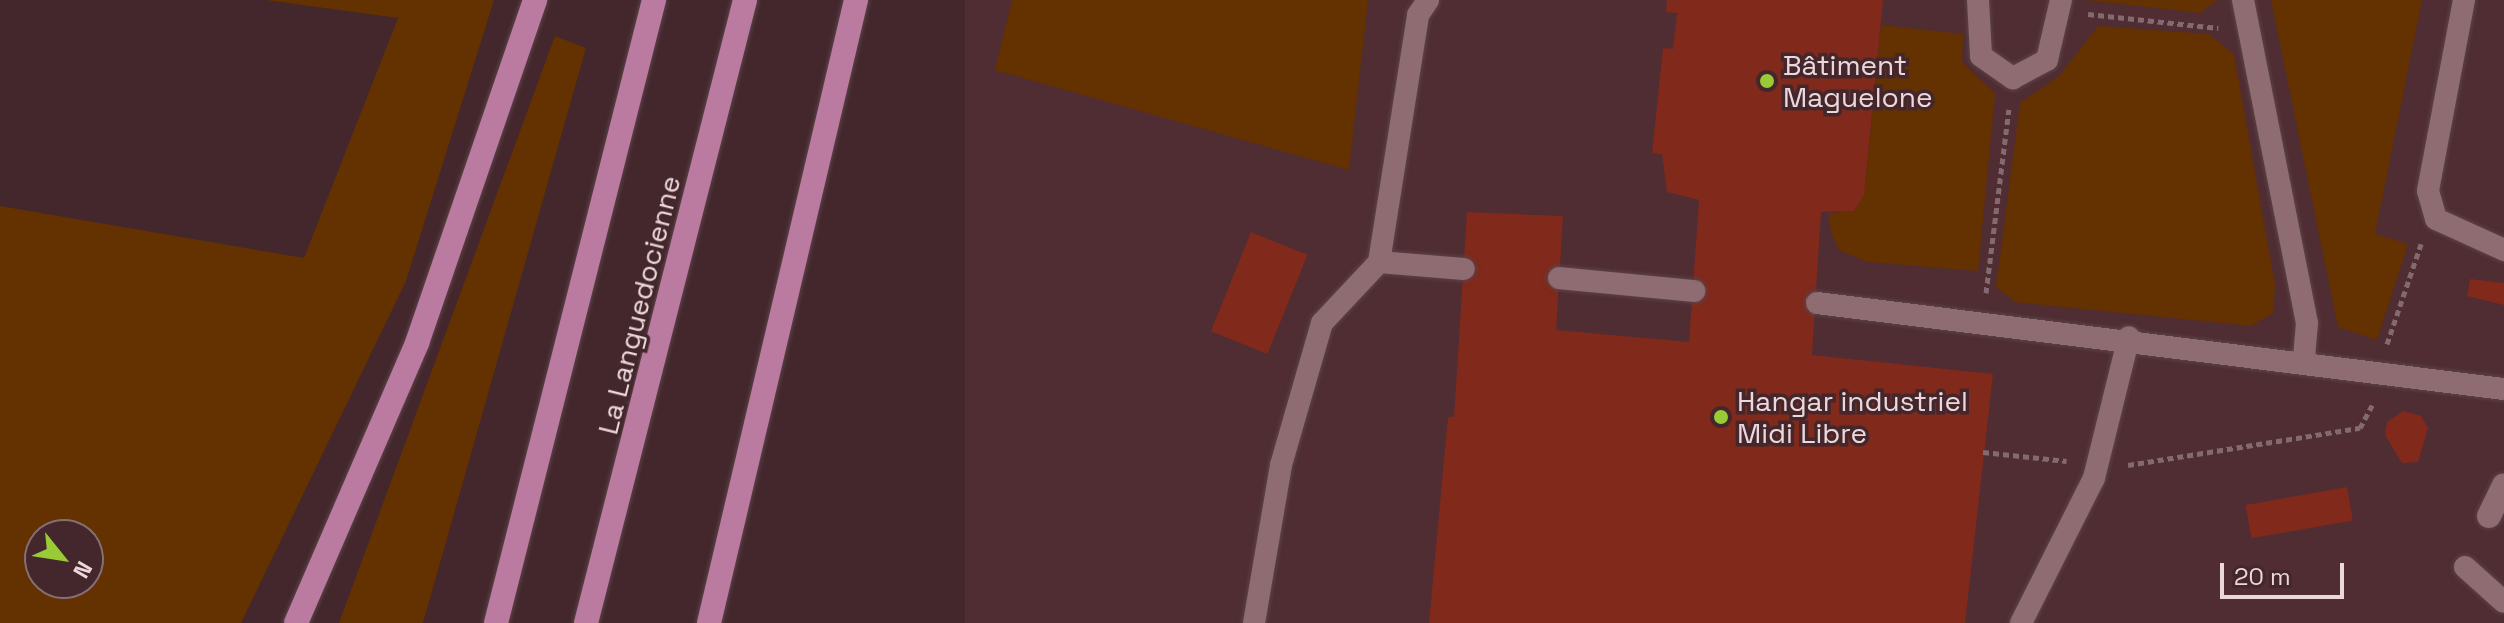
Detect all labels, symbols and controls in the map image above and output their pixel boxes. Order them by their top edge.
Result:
place label: Bâtiment Maguelone [1783,48,1933,114]
marker: Bâtiment Maguelone [1758,72,1776,90]
street label: La Languedocienne [591,172,687,438]
place label: Hangar industriel Midi Libre [1737,384,1968,450]
marker: Hangar industriel Midi Libre [1712,408,1730,426]
north arrow [24,519,104,599]
scale bar [2224,547,2348,597]
text: N [67,557,99,583]
text: 20 m [2234,561,2291,592]

